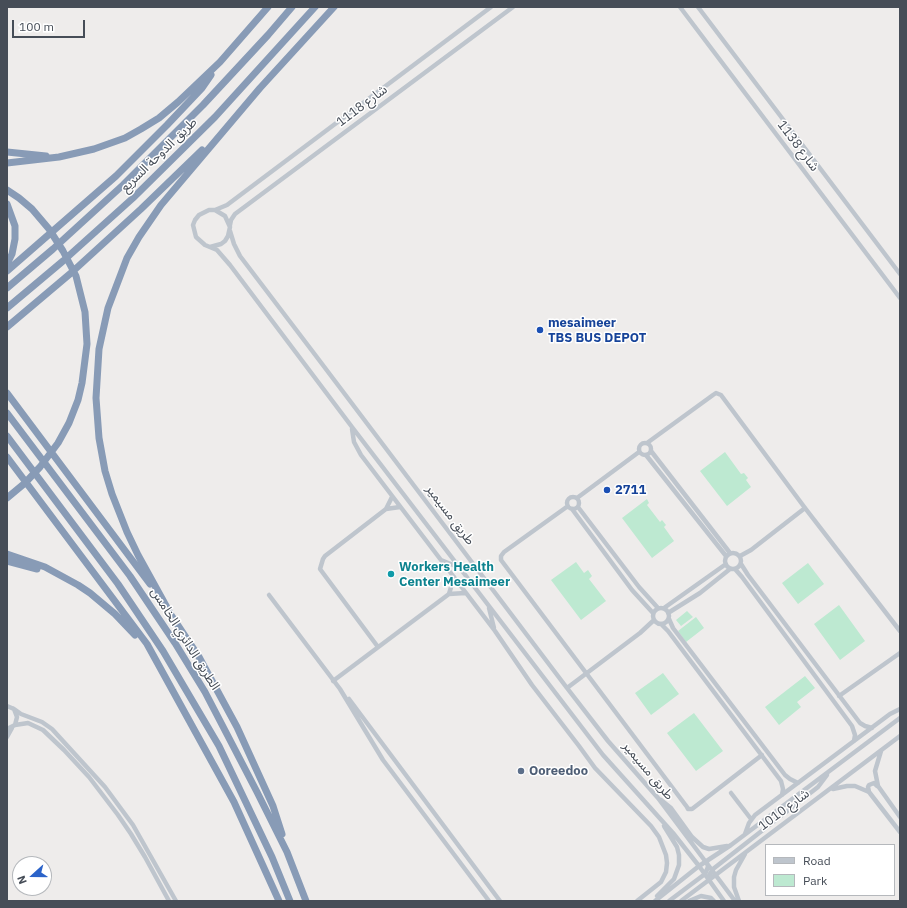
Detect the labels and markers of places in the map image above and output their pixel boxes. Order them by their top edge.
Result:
place label: mesaimeer TBS BUS DEPOT [548,315,646,346]
marker: mesaimeer TBS BUS DEPOT [535,325,545,335]
place label: 2711 [615,482,646,498]
marker: 2711 [602,485,612,495]
place label: Workers Health Center Mesaimeer [399,559,510,590]
marker: Workers Health Center Mesaimeer [386,569,396,579]
place label: Ooreedoo [529,763,588,779]
marker: Ooreedoo [516,766,526,776]

